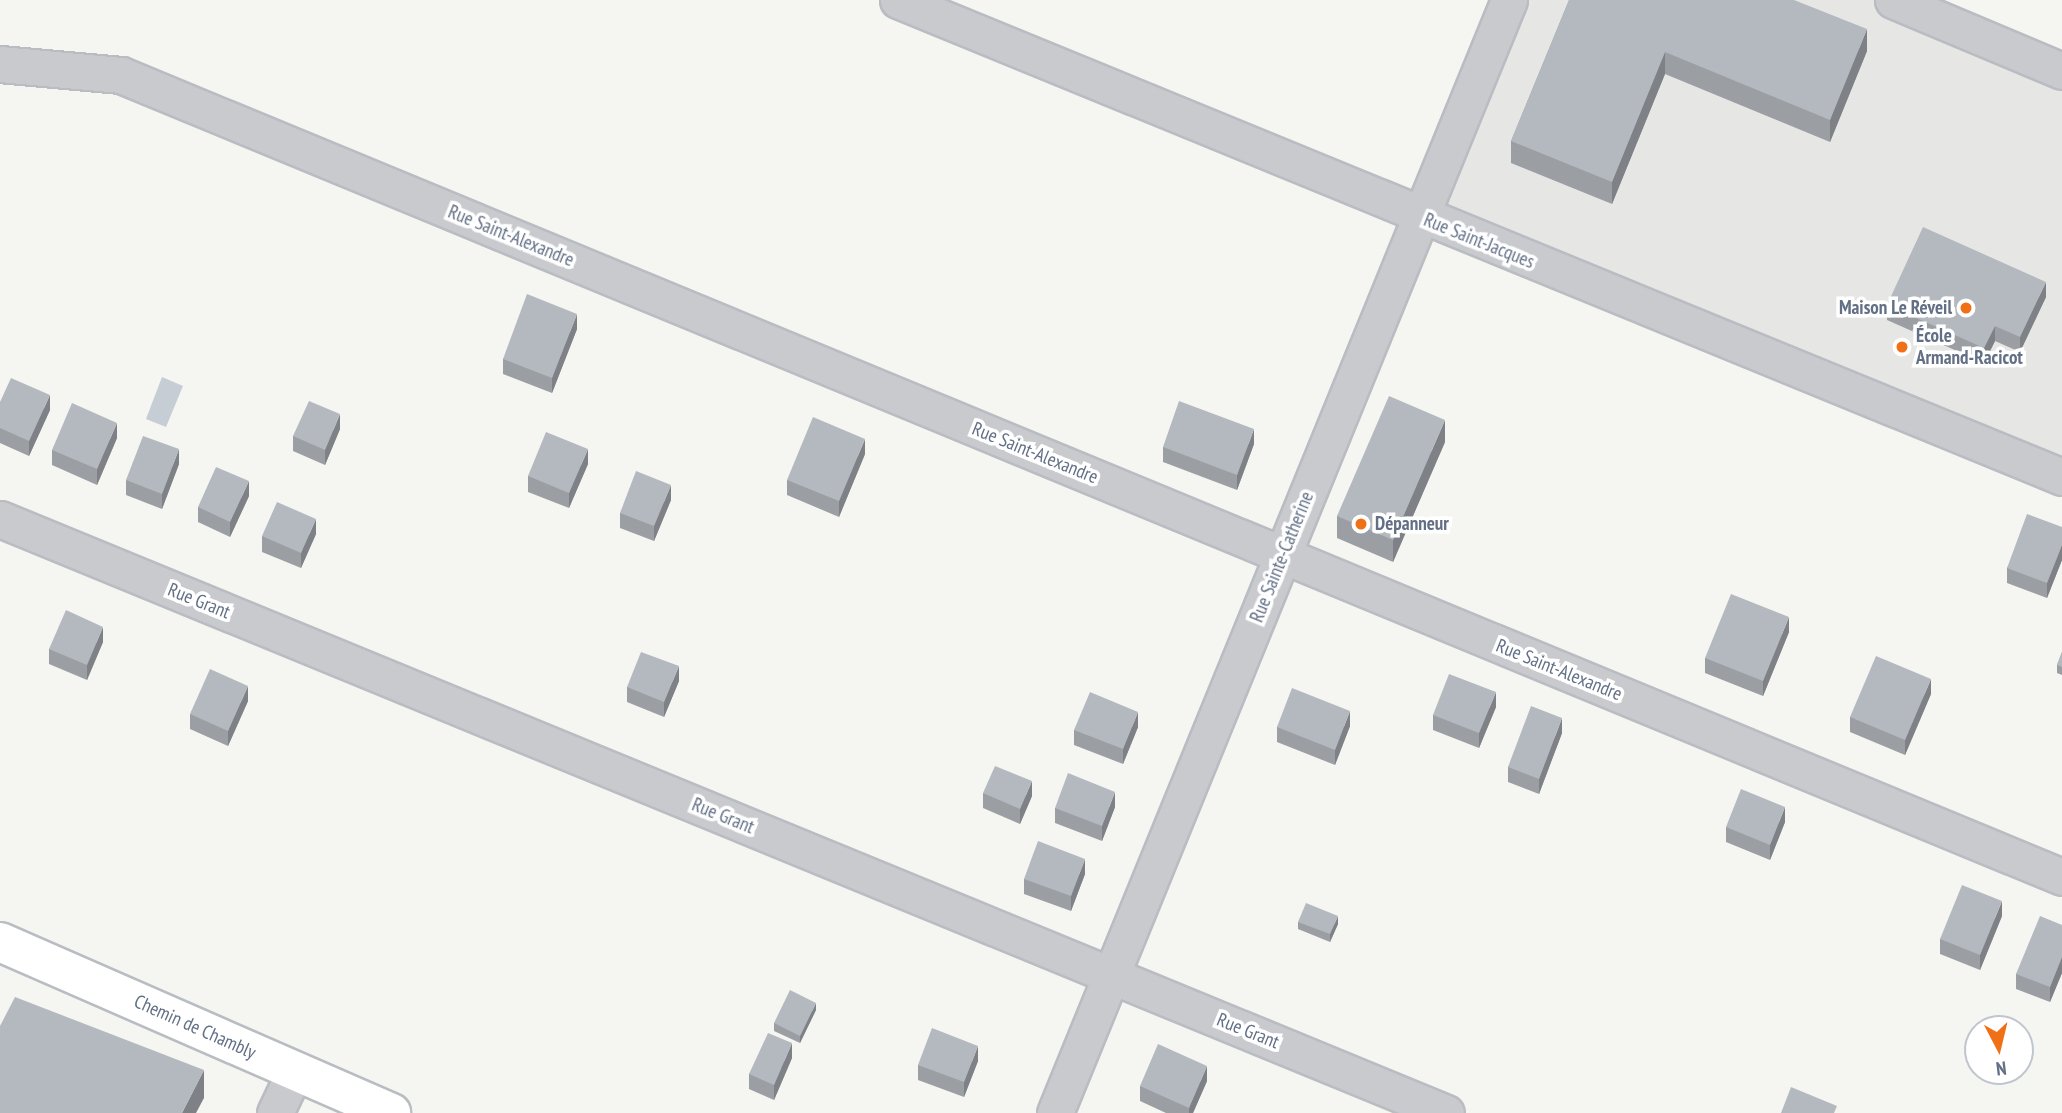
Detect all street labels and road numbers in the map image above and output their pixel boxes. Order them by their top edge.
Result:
street label: Rue Saint-Alexandre [445,200,577,272]
street label: Rue Saint-Jacques [1420,208,1538,274]
street label: Rue Saint-Alexandre [969,417,1101,489]
street label: Rue Sainte-Catherine [1245,488,1319,626]
street label: Rue Grant [165,578,233,624]
street label: Rue Saint-Alexandre [1493,634,1625,706]
street label: Rue Grant [689,793,757,839]
street label: Chemin de Chambly [131,990,259,1064]
street label: Rue Grant [1214,1008,1282,1054]

